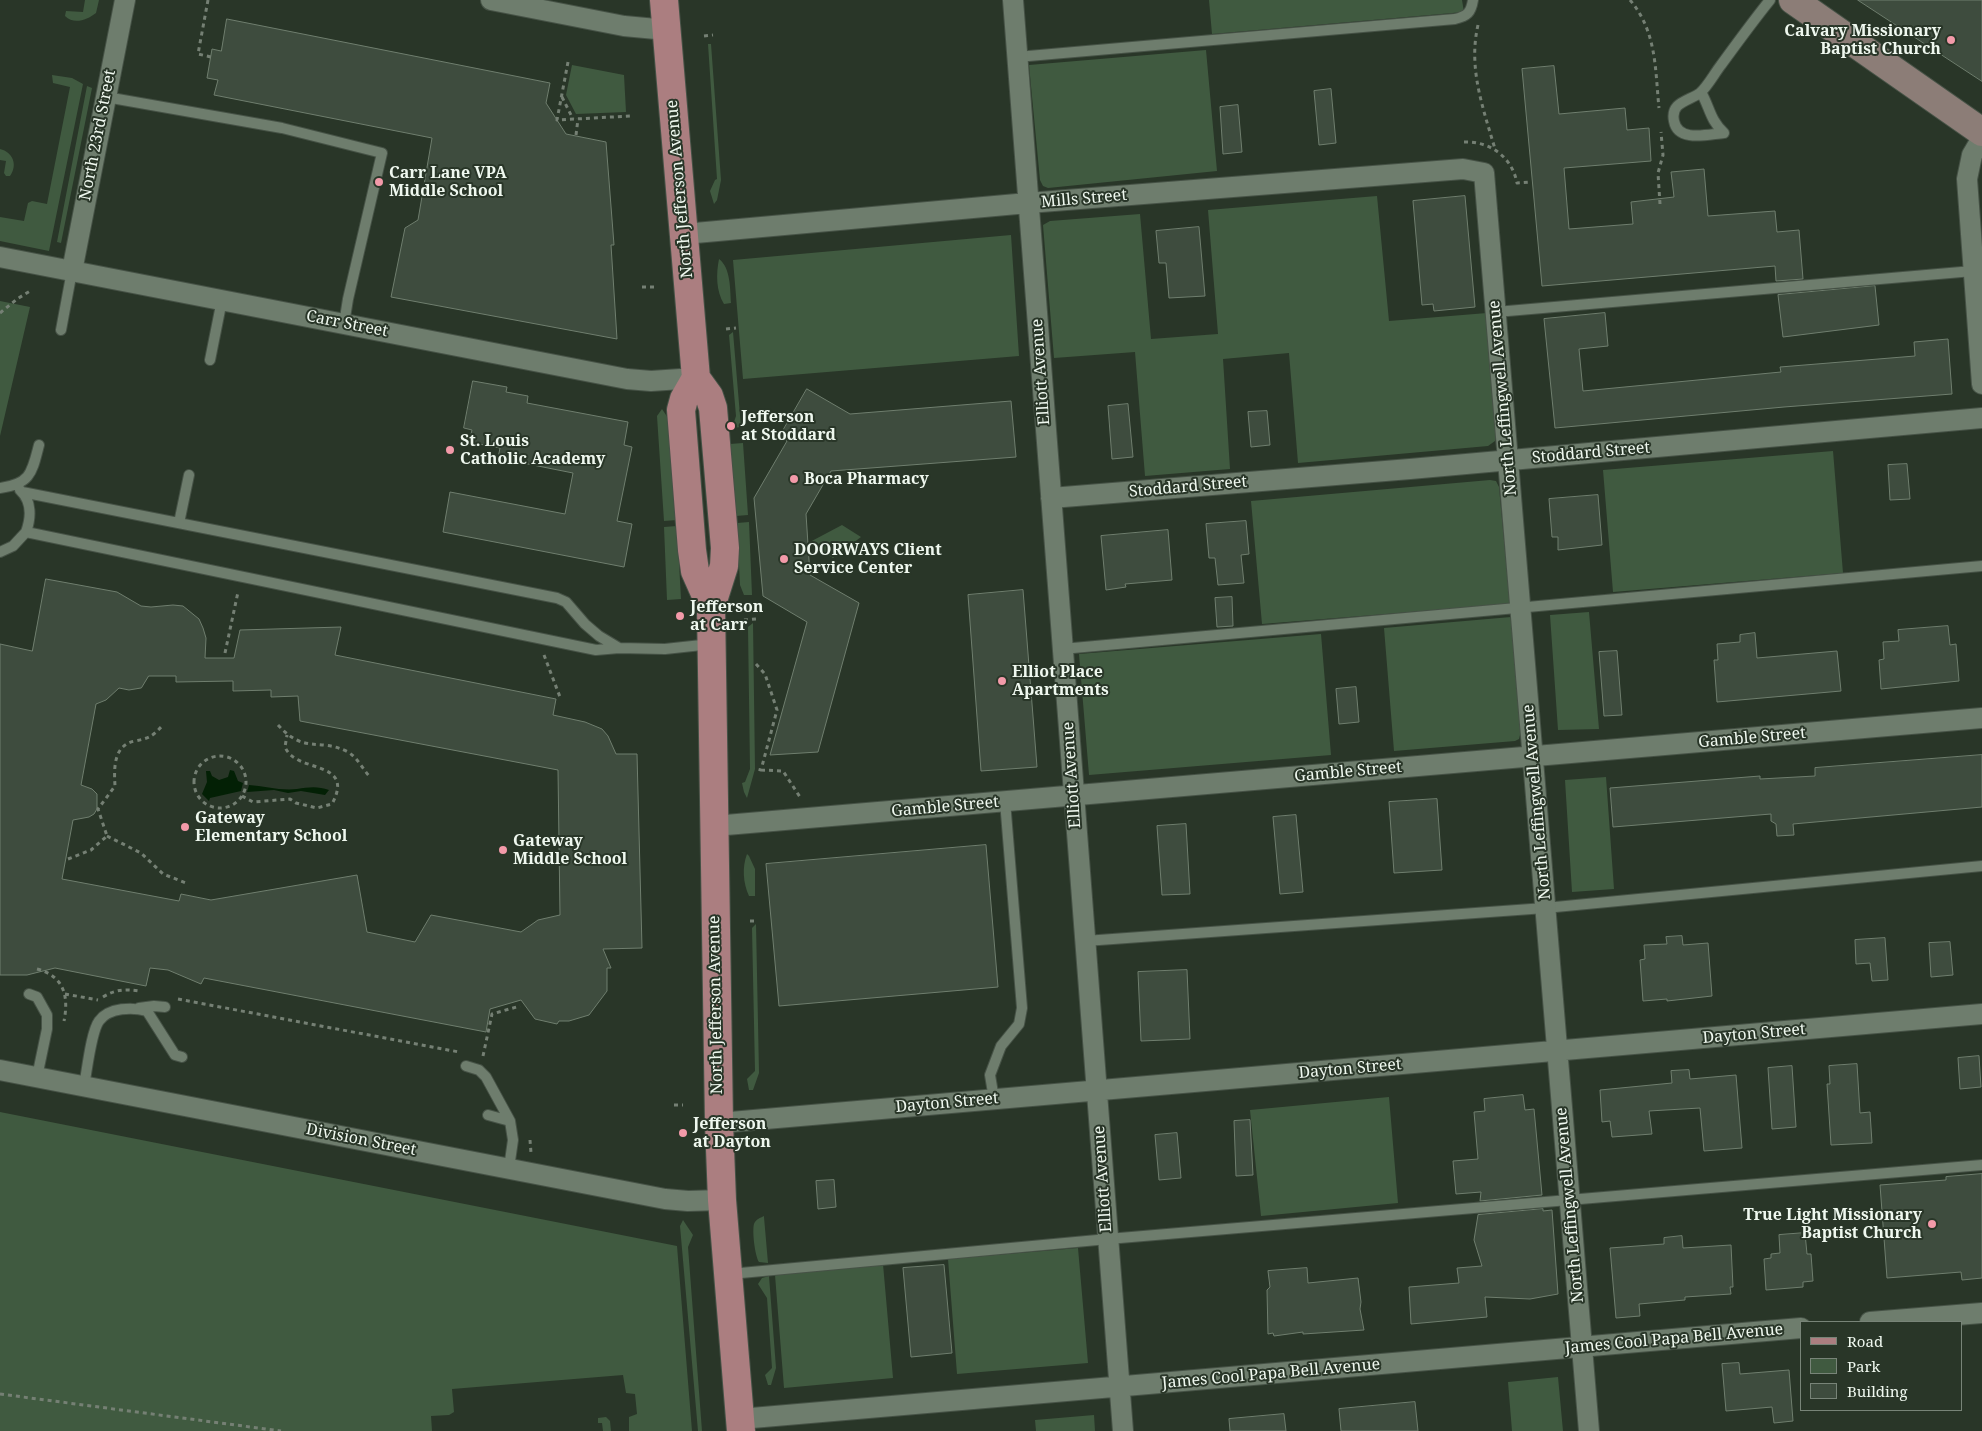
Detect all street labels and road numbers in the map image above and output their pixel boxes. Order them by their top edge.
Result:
street label: North 23rd Street [76,68,120,202]
street label: North Jefferson Avenue [663,99,697,279]
street label: Mills Street [1040,186,1128,212]
street label: North Leffingwell Avenue [1485,300,1521,496]
street label: Carr Street [305,307,389,341]
street label: Elliott Avenue [1028,318,1054,426]
street label: Stoddard Street [1531,438,1651,468]
street label: Stoddard Street [1128,472,1248,502]
street label: North Leffingwell Avenue [1519,704,1555,900]
street label: Elliott Avenue [1059,721,1085,829]
street label: Gamble Street [1698,724,1806,752]
street label: Gamble Street [1294,758,1402,786]
street label: Gamble Street [891,793,999,821]
street label: North Jefferson Avenue [705,915,727,1095]
street label: Dayton Street [1702,1020,1806,1048]
street label: Dayton Street [1298,1055,1402,1083]
street label: Dayton Street [895,1089,999,1117]
street label: North Leffingwell Avenue [1552,1107,1588,1303]
street label: Division Street [304,1120,418,1160]
street label: Elliott Avenue [1090,1125,1116,1233]
street label: James Cool Papa Bell Avenue [1564,1320,1784,1358]
street label: James Cool Papa Bell Avenue [1161,1355,1381,1393]

